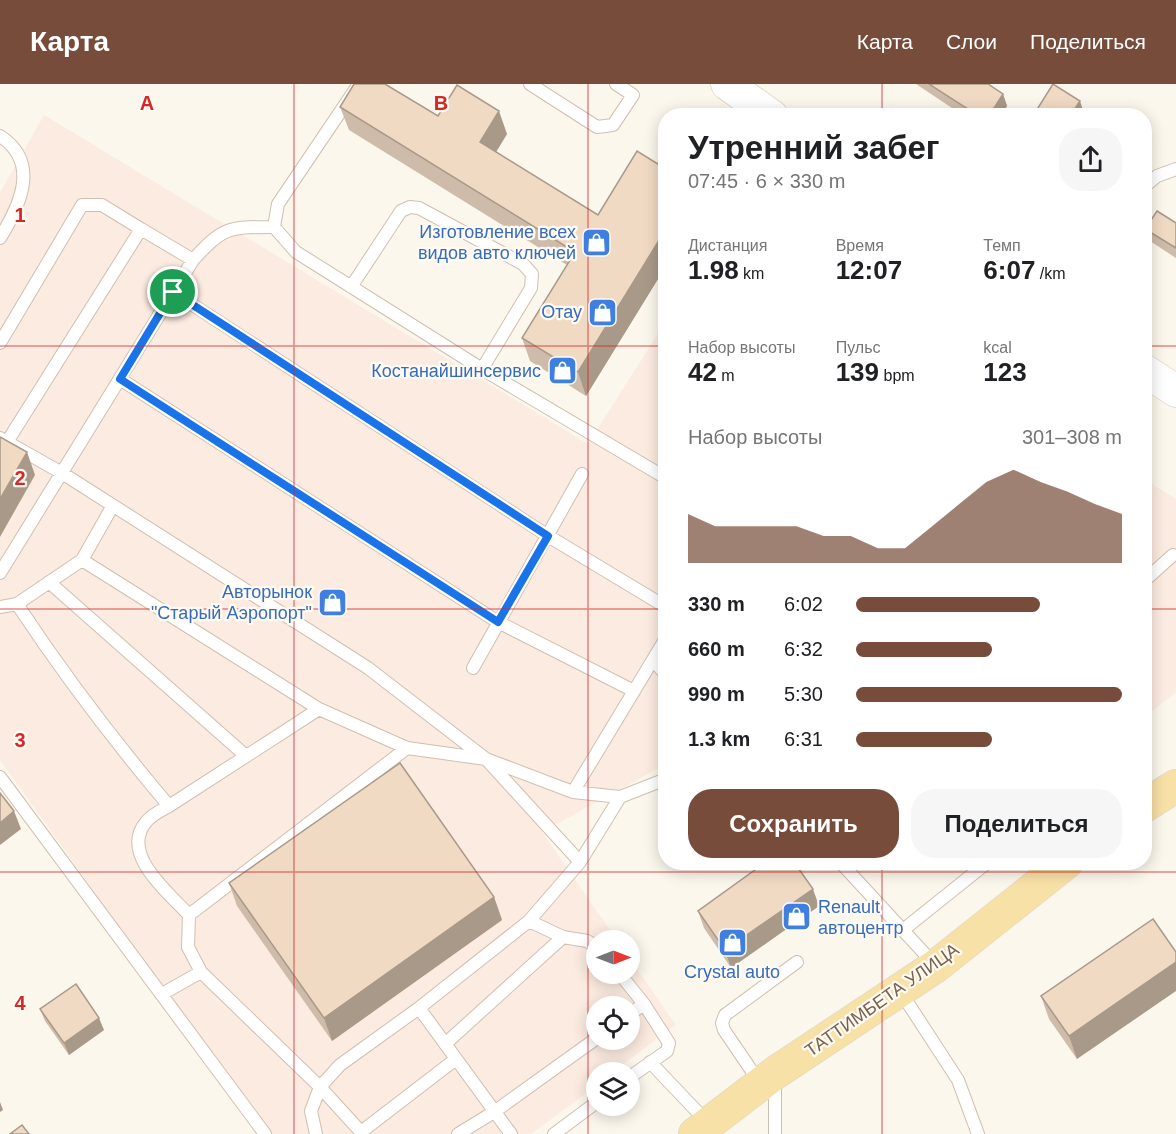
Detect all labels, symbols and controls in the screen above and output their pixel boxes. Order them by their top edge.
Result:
text: Карта [30,26,109,57]
text: Карта [857,30,913,53]
text: Слои [946,30,997,53]
text: Поделиться [1030,30,1146,53]
text: A [140,92,154,114]
text: B [434,92,448,114]
button: share [1059,128,1122,191]
text: Утренний забег [688,129,940,166]
text: 07:45 · 6 × 330 m [688,170,845,192]
text: 1 [14,204,26,226]
place label: Изготовление всех видов авто ключей [418,222,576,263]
shop icon: Изготовление всех видов авто ключей [581,226,613,258]
text: Дистанция [688,237,767,254]
text: Время [836,237,884,254]
text: Темп [983,237,1021,254]
text: 1.98 [688,255,739,285]
text: 12:07 [836,255,902,285]
text: 6:07 [983,255,1035,285]
text: km [739,265,764,282]
text: /km [1035,265,1066,282]
pin [147,266,198,317]
icon: arrive [156,275,189,308]
shop icon: Отау [587,296,619,328]
place label: Отау [541,302,582,322]
text: Набор высоты [688,339,795,356]
text: Пульс [836,339,880,356]
text: kcal [983,339,1012,356]
shop icon: Костанайшинсервис [546,355,578,387]
text: 42 [688,357,717,387]
text: 139 [836,357,879,387]
text: 123 [983,357,1027,387]
place label: Костанайшинсервис [371,361,541,381]
text: m [717,367,735,384]
text: bpm [879,367,915,384]
text: Набор высоты [688,426,822,448]
text: 301–308 m [1022,426,1122,448]
text: 2 [14,467,26,489]
place label: Авторынок "Старый Аэропорт" [151,582,312,623]
shop icon: Авторынок "Старый Аэропорт" [317,586,349,618]
text: 330 m [688,593,745,615]
text: 6:02 [784,593,823,615]
text: 660 m [688,638,745,660]
text: 6:32 [784,638,823,660]
text: 990 m [688,683,745,705]
text: 5:30 [784,683,823,705]
text: 1.3 km [688,728,750,750]
text: 6:31 [784,728,823,750]
text: 3 [14,729,26,751]
button: Сохранить [688,789,899,858]
button: Поделиться [911,789,1122,858]
place label: Renault автоцентр [818,897,904,938]
shop icon: Renault автоцентр [781,901,813,933]
shop icon: Crystal auto [716,927,748,959]
north arrow [586,930,640,984]
map controls [586,930,640,1116]
street label: ТАТТИМБЕТА УЛИЦА [801,939,963,1061]
place label: Crystal auto [684,962,780,982]
text: 4 [14,992,26,1014]
button: locate [586,996,640,1050]
button: layers [586,1062,640,1116]

